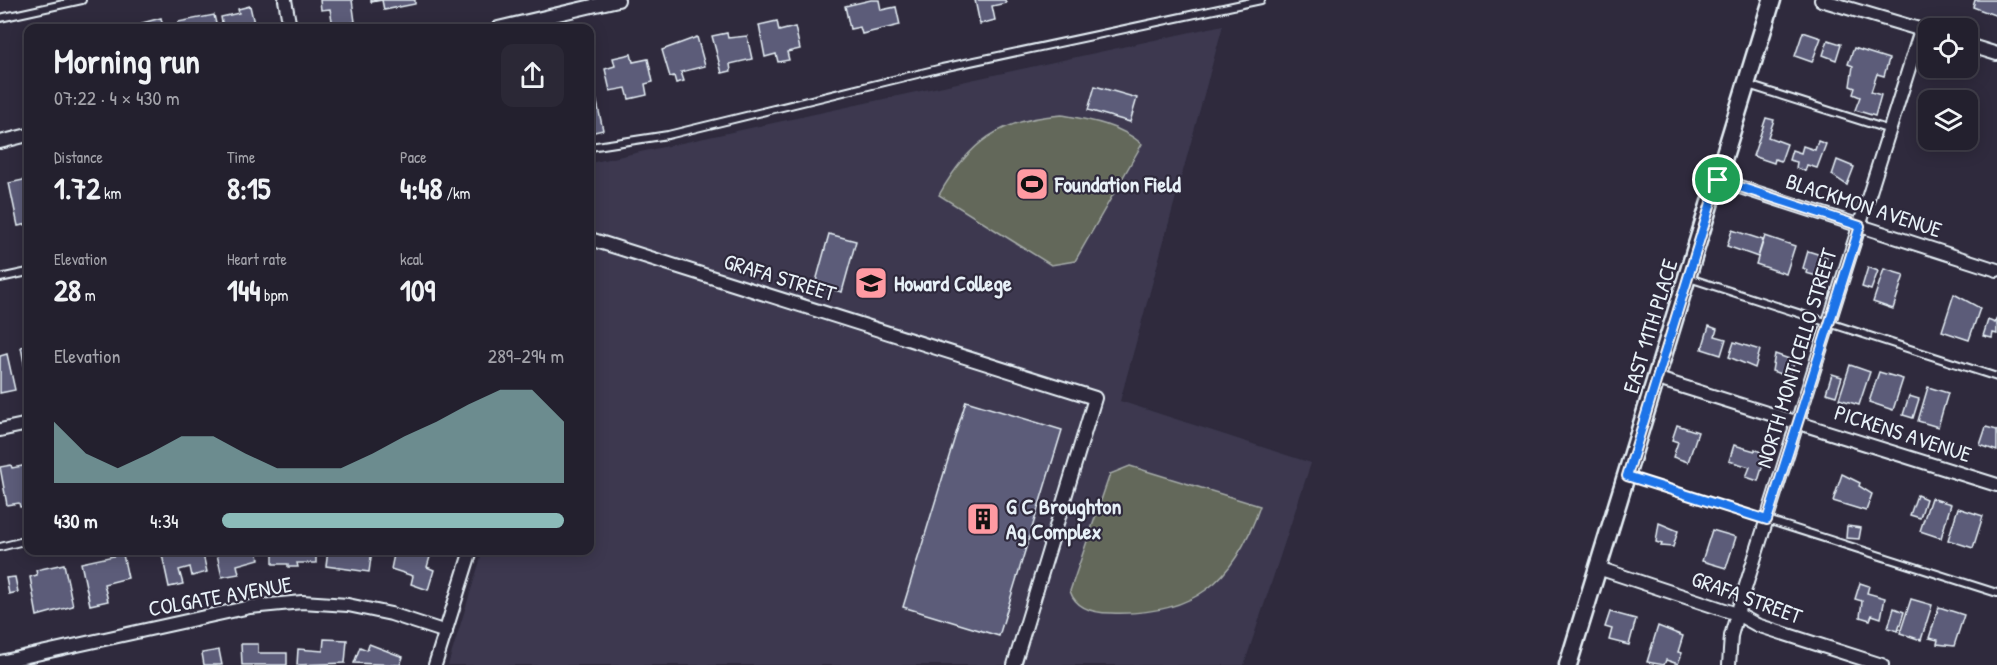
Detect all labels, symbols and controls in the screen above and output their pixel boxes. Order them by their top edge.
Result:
map controls [1918,18,1978,150]
button: locate [1918,18,1978,78]
text: Morning run [54,39,200,83]
button: share [501,44,564,107]
text: 07:22 · 4 × 430 m [54,84,180,111]
button: layers [1918,90,1978,150]
text: Distance [54,146,103,168]
text: Time [227,146,255,168]
text: Pace [400,146,427,168]
pin [1692,154,1743,205]
icon: arrive [1701,163,1734,196]
sports icon: Foundation Field [1014,166,1050,202]
street label: BLACKMON AVENUE [1782,166,1946,244]
text: 1.72 [54,168,100,208]
text: 8:15 [227,168,271,208]
text: 4:48 [400,168,442,208]
place label: Foundation Field [1054,169,1181,199]
text: km [100,182,121,204]
text: /km [442,182,470,204]
street label: NORTH MONTICELLO STREET [1748,244,1844,471]
street label: GRAFA STREET [720,246,840,308]
text: Elevation [54,248,107,270]
text: Heart rate [227,248,287,270]
text: kcal [400,248,423,270]
street label: EAST 11TH PLACE [1615,255,1685,397]
school or university icon: Howard College [853,265,889,301]
place label: Howard College [894,268,1012,299]
text: 28 [54,270,81,310]
text: 144 [227,270,260,310]
text: 109 [400,270,435,310]
text: m [81,284,96,306]
text: bpm [260,284,288,306]
text: Elevation [54,342,120,369]
text: 289–294 m [488,342,564,369]
street label: PICKENS AVENUE [1831,397,1976,469]
place label: G C Broughton Ag Complex [1006,491,1121,547]
building icon: G C Broughton Ag Complex [965,501,1001,537]
text: 430 m [54,507,98,534]
text: 4:34 [150,507,179,534]
street label: GRAFA STREET [1688,563,1807,631]
street label: COLGATE AVENUE [146,569,294,623]

